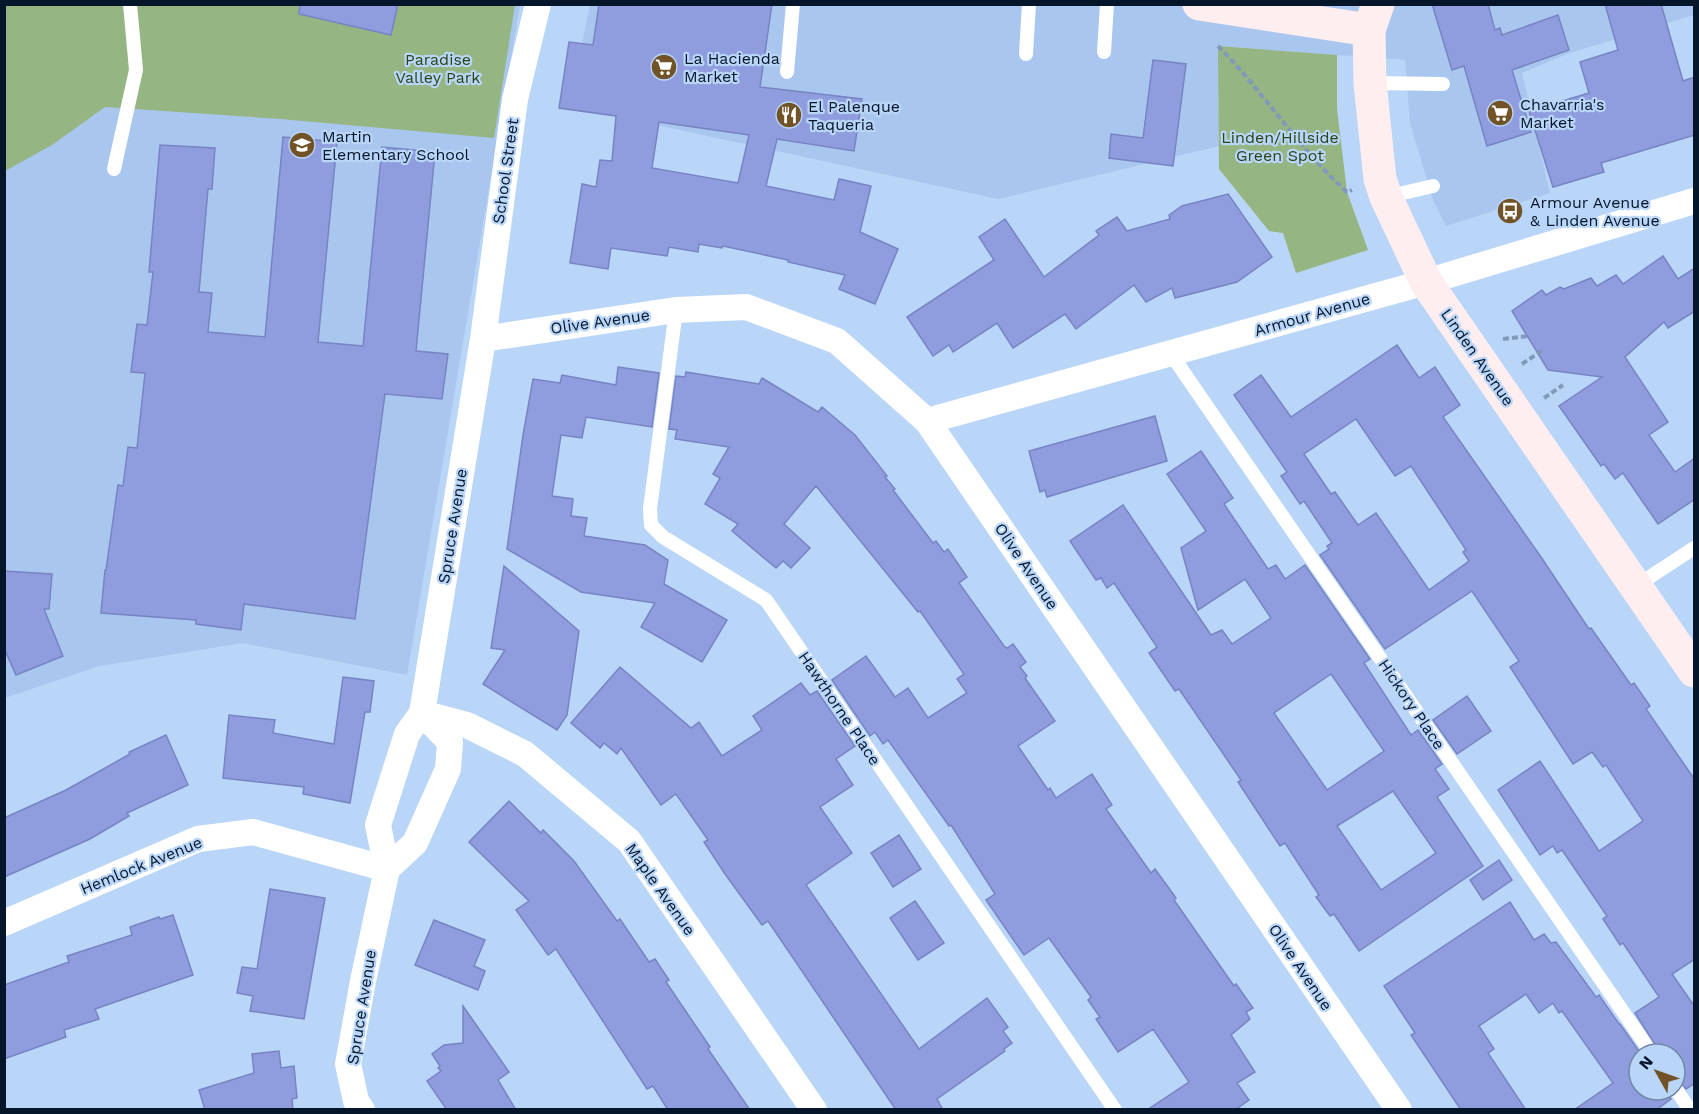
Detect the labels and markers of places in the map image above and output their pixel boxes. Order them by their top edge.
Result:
place label: La Hacienda Market [684,49,780,86]
supermarket icon: La Hacienda Market [649,52,679,82]
place label: Chavarria's Market [1520,95,1604,132]
place label: El Palenque Taqueria [808,97,900,134]
supermarket icon: Chavarria's Market [1485,98,1515,128]
restaurant icon: El Palenque Taqueria [774,100,804,130]
place label: Martin Elementary School [322,127,470,164]
school or university icon: Martin Elementary School [287,130,317,160]
place label: Armour Avenue & Linden Avenue [1530,193,1660,230]
bus stop icon: Armour Avenue & Linden Avenue [1495,196,1525,226]

